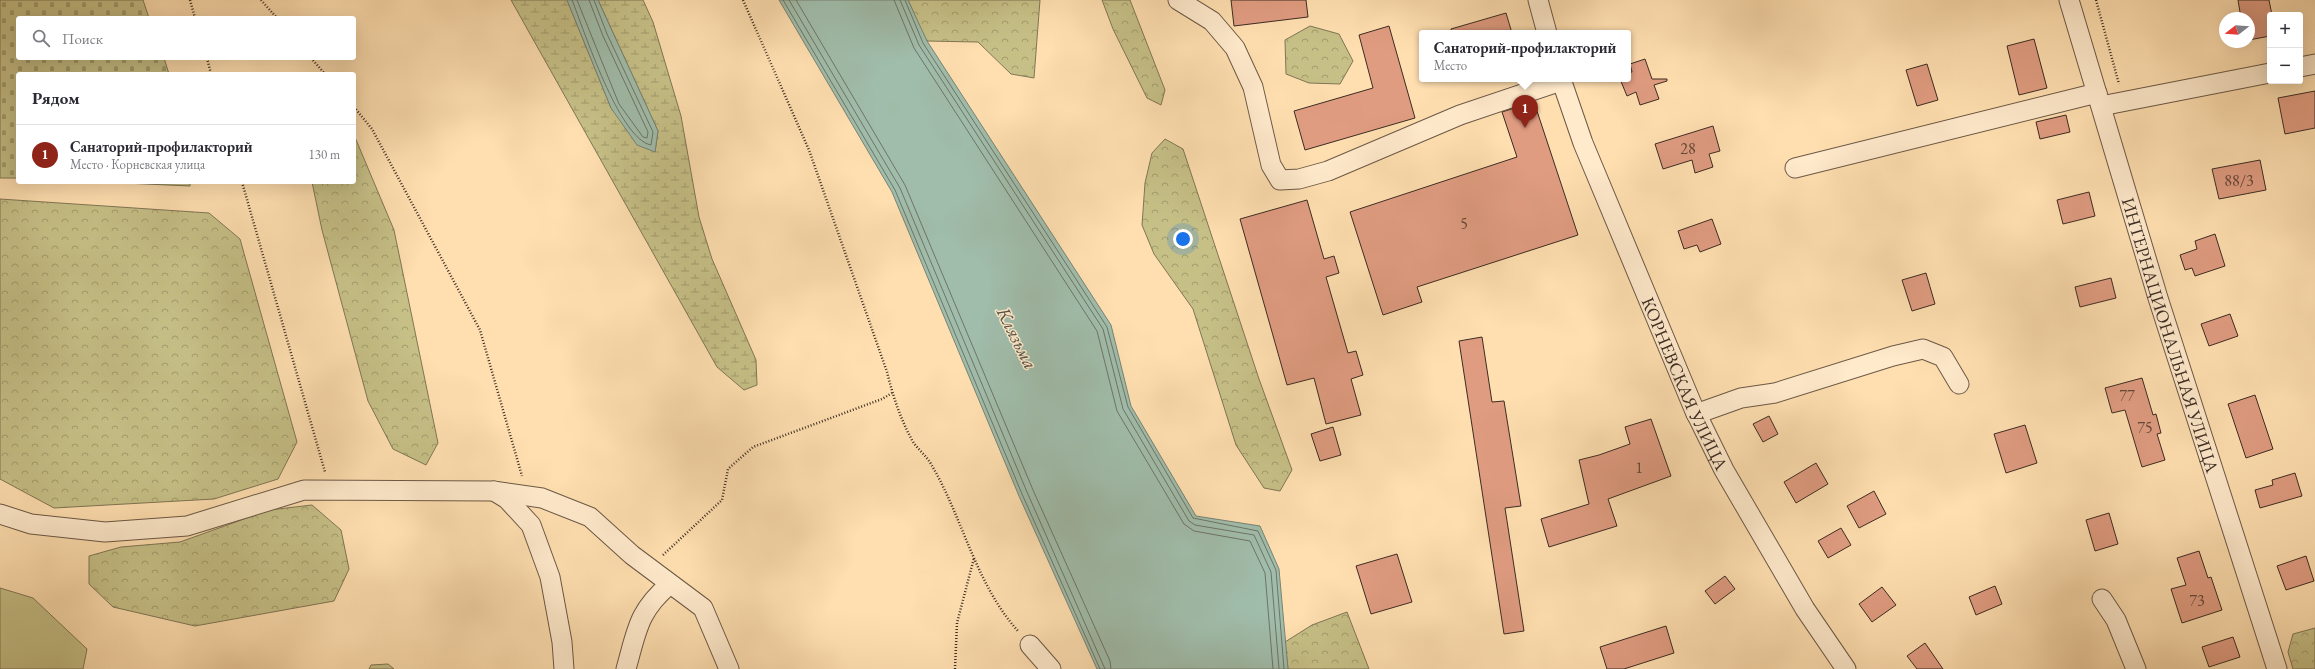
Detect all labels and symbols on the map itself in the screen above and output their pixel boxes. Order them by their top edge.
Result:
north arrow [2219,12,2255,48]
pin: 1 [1512,95,1538,128]
house number: 28 [1680,138,1696,159]
house number: 88/3 [2224,170,2254,191]
street label: ИНТЕРНАЦИОНАЛЬНАЯ УЛИЦА [2117,195,2225,476]
house number: 5 [1460,213,1468,234]
your location [1173,229,1193,249]
street label: КОРНЕВСКАЯ УЛИЦА [1637,293,1734,474]
water label: Клязьма [990,302,1043,373]
house number: 77 [2119,385,2135,406]
house number: 75 [2137,417,2153,438]
house number: 1 [1635,457,1643,478]
house number: 73 [2189,590,2205,611]

